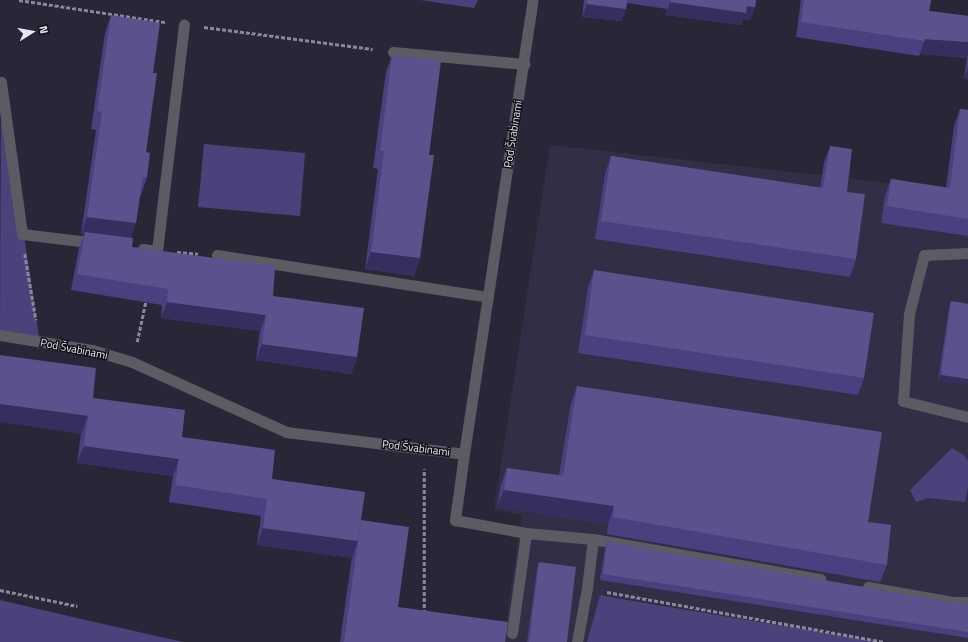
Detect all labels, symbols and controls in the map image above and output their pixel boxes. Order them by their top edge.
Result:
north arrow [12,12,52,52]
text: N [35,24,52,35]
street label: Pod Švabinami [501,99,525,169]
street label: Pod Švabinami [39,336,109,362]
street label: Pod Švabinami [381,437,451,459]

